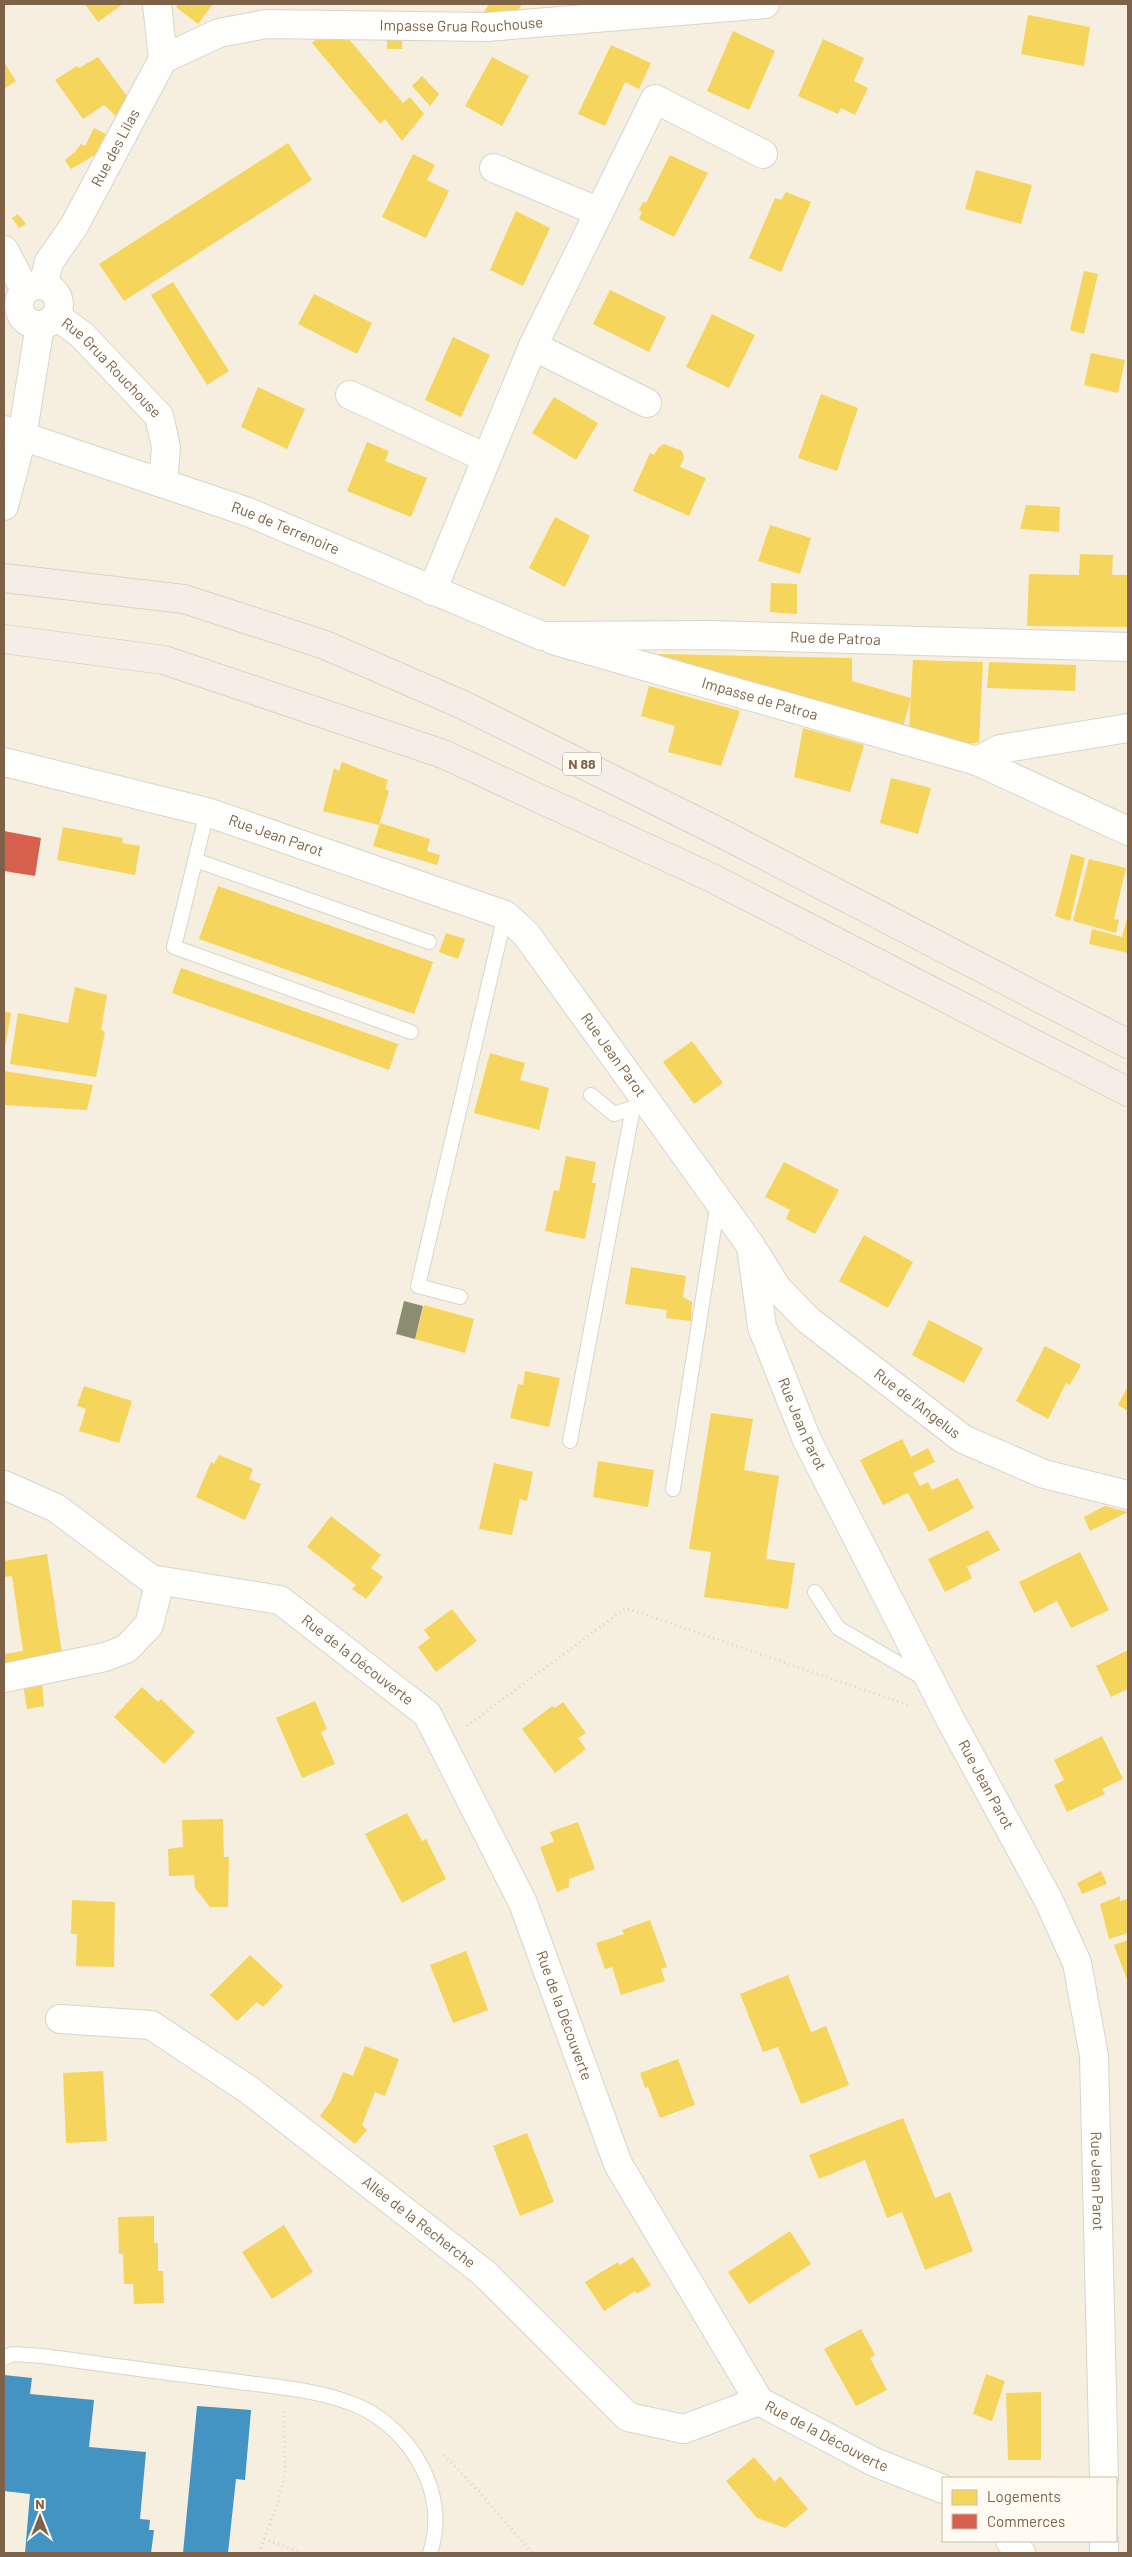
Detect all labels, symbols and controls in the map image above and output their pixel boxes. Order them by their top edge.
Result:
street label: Impasse Grua Rouchouse [380,12,544,35]
street label: Rue des Lilas [87,106,143,189]
street label: Rue Grua Rouchouse [58,313,166,421]
street label: Rue de Terrenoire [229,497,342,558]
street label: Rue de Patroa [790,627,881,648]
street label: Impasse de Patroa [700,673,820,723]
road number: N 88 [563,752,601,776]
street label: Rue Jean Parot [226,810,326,860]
street label: Rue Jean Parot [578,1009,650,1100]
street label: Rue de l'Angelus [871,1364,964,1442]
street label: Rue Jean Parot [775,1375,831,1473]
street label: Rue de la Découverte [298,1610,417,1708]
street label: Rue Jean Parot [955,1736,1018,1832]
street label: Rue de la Découverte [533,1948,597,2083]
street label: Rue Jean Parot [1088,2131,1108,2231]
street label: Allée de la Recherche [359,2172,480,2271]
street label: Rue de la Découverte [762,2396,891,2475]
legend [942,2477,1117,2542]
text: Logements [987,2487,1061,2505]
north arrow [15,2492,65,2542]
text: N [35,2495,45,2512]
text: Commerces [987,2512,1065,2530]

